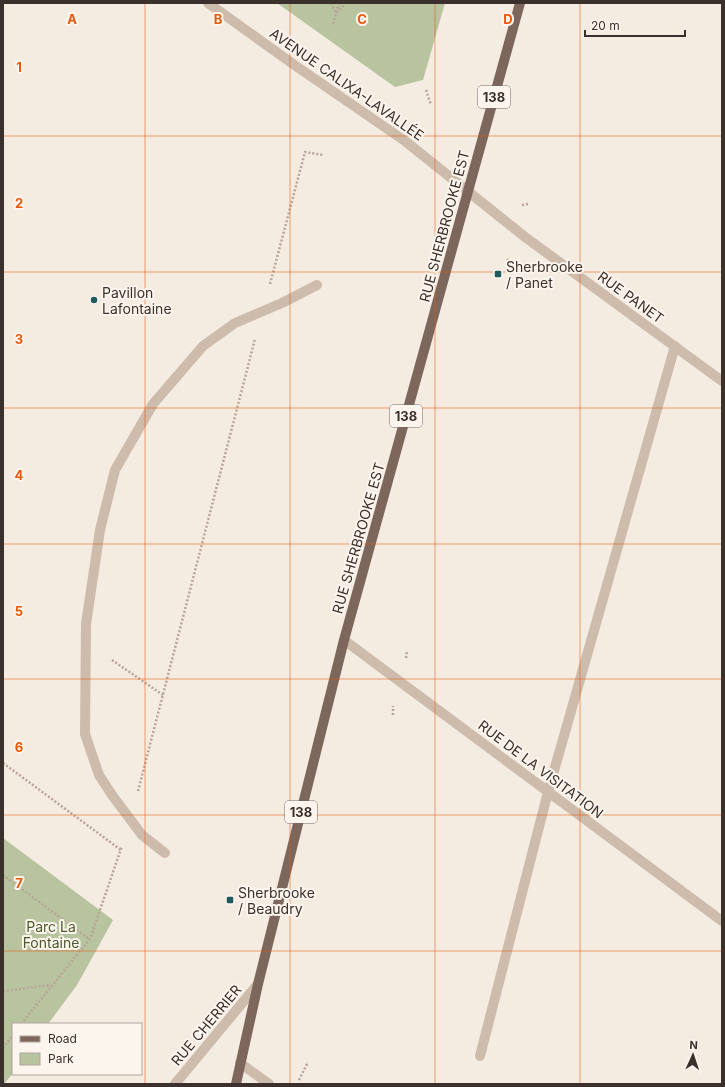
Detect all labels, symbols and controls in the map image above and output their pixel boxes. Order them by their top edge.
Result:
text: A [67,11,77,27]
text: B [214,11,223,27]
text: C [357,11,367,27]
text: D [503,11,513,27]
scale bar [585,12,685,38]
text: 20 m [591,18,620,33]
street label: AVENUE CALIXA-LAVALLÉE [267,24,427,144]
text: 1 [16,59,22,75]
road number: 138 [478,86,510,108]
street label: RUE SHERBROOKE EST [416,148,472,304]
text: 2 [15,195,23,211]
place label: Sherbrooke / Panet [506,258,583,291]
street label: RUE PANET [595,267,667,327]
marker: Sherbrooke / Panet [493,269,503,279]
place label: Pavillon Lafontaine [102,284,172,317]
marker: Pavillon Lafontaine [89,295,99,305]
text: 3 [15,331,23,347]
road number: 138 [390,405,422,427]
street label: RUE SHERBROOKE EST [328,460,388,616]
text: 4 [15,467,24,483]
text: 5 [15,603,23,619]
street label: RUE DE LA VISITATION [475,716,607,822]
text: 6 [15,739,23,755]
road number: 138 [285,801,317,823]
text: 7 [15,875,23,891]
place label: Sherbrooke / Beaudry [238,884,315,917]
marker: Sherbrooke / Beaudry [225,895,235,905]
park label: Parc La Fontaine [23,918,79,951]
street label: RUE CHERRIER [167,981,245,1069]
legend [12,1023,142,1075]
text: Road [48,1031,77,1046]
north arrow [673,1035,713,1075]
text: N [689,1038,698,1052]
text: Park [48,1051,74,1066]

